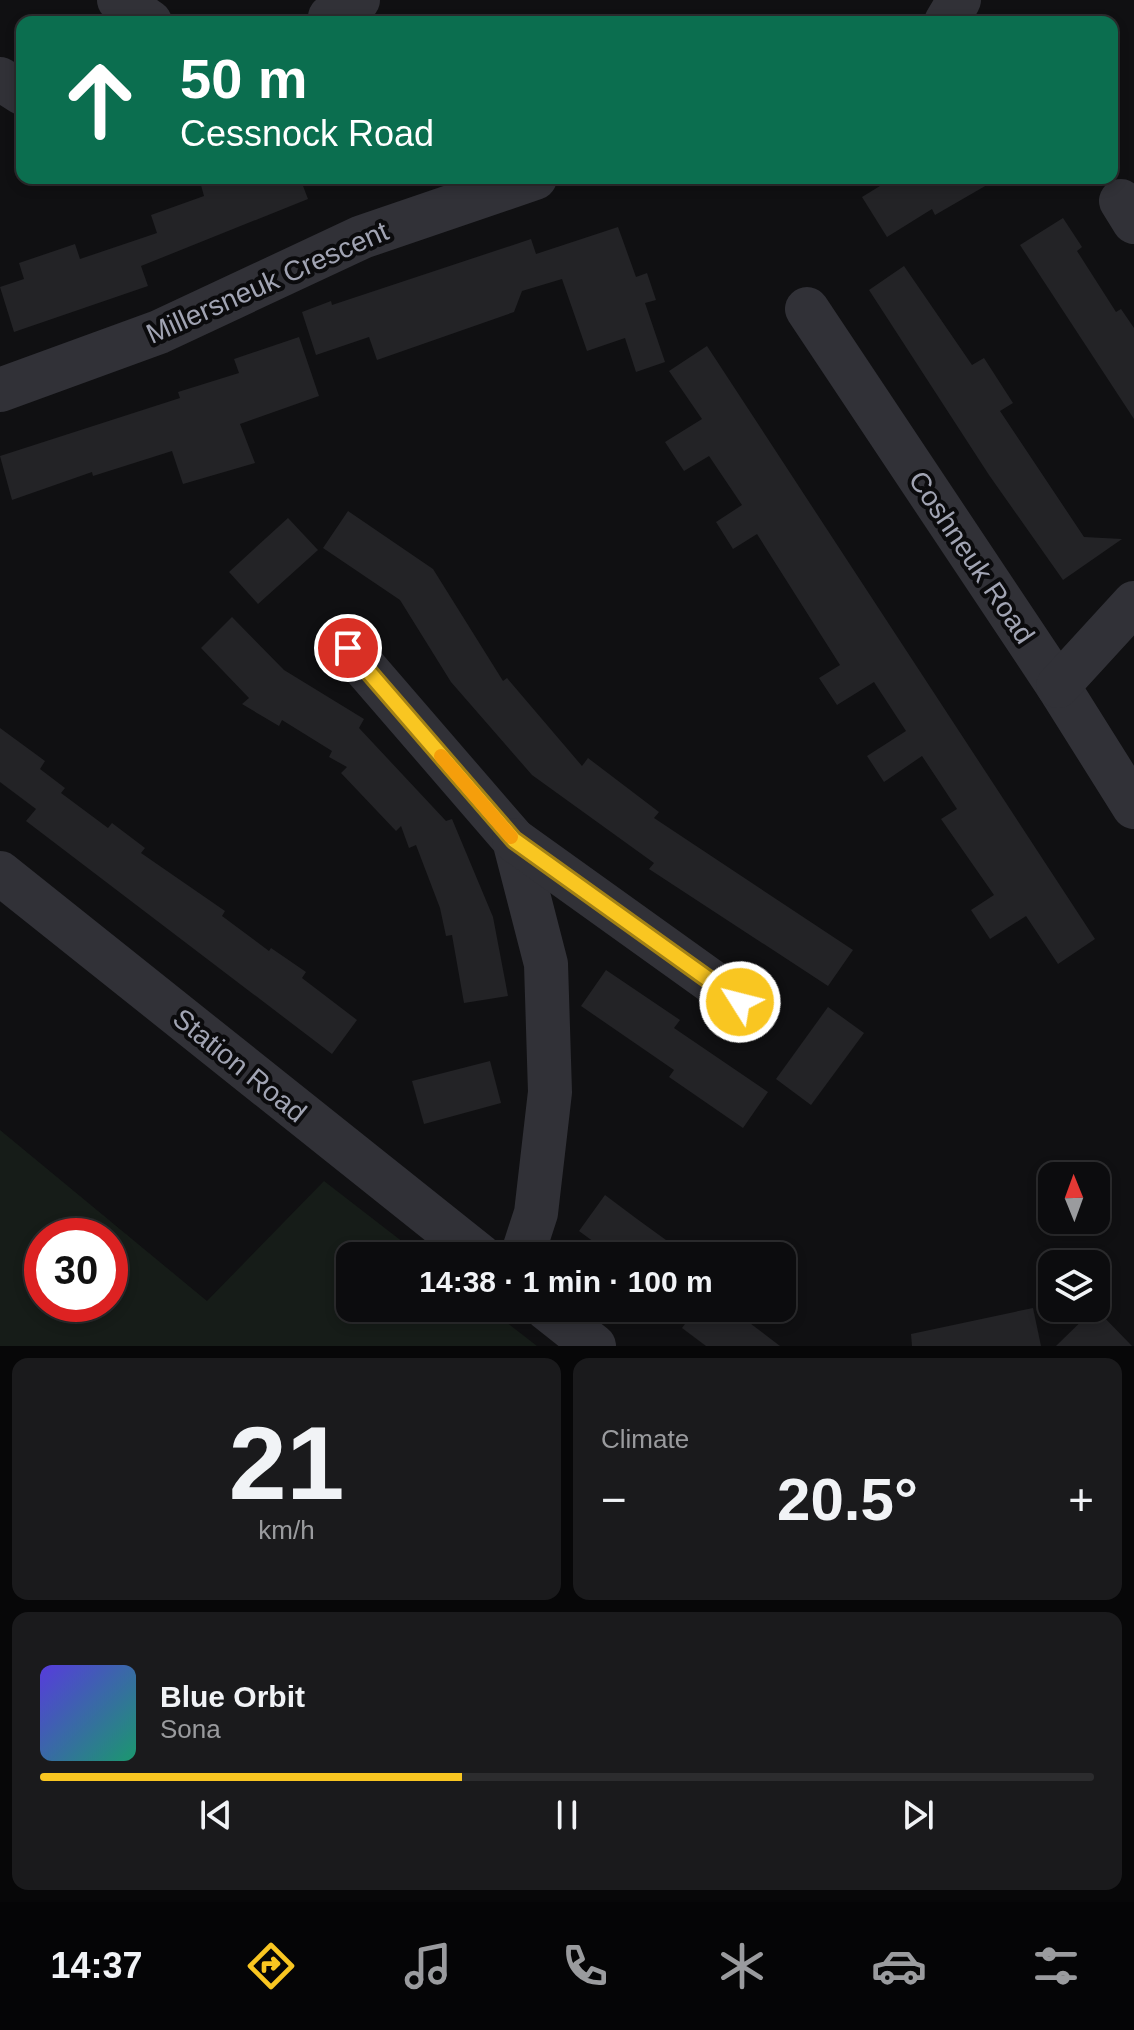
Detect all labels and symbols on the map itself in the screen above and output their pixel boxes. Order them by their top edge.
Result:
street label: Millersneuk Crescent [141,215,393,350]
street label: Coshneuk Road [903,465,1041,649]
pin [314,614,382,682]
position arrow [698,960,782,1044]
street label: Station Road [167,1002,312,1128]
north arrow [1038,1162,1110,1234]
speed limit sign: 30 [24,1218,128,1322]

